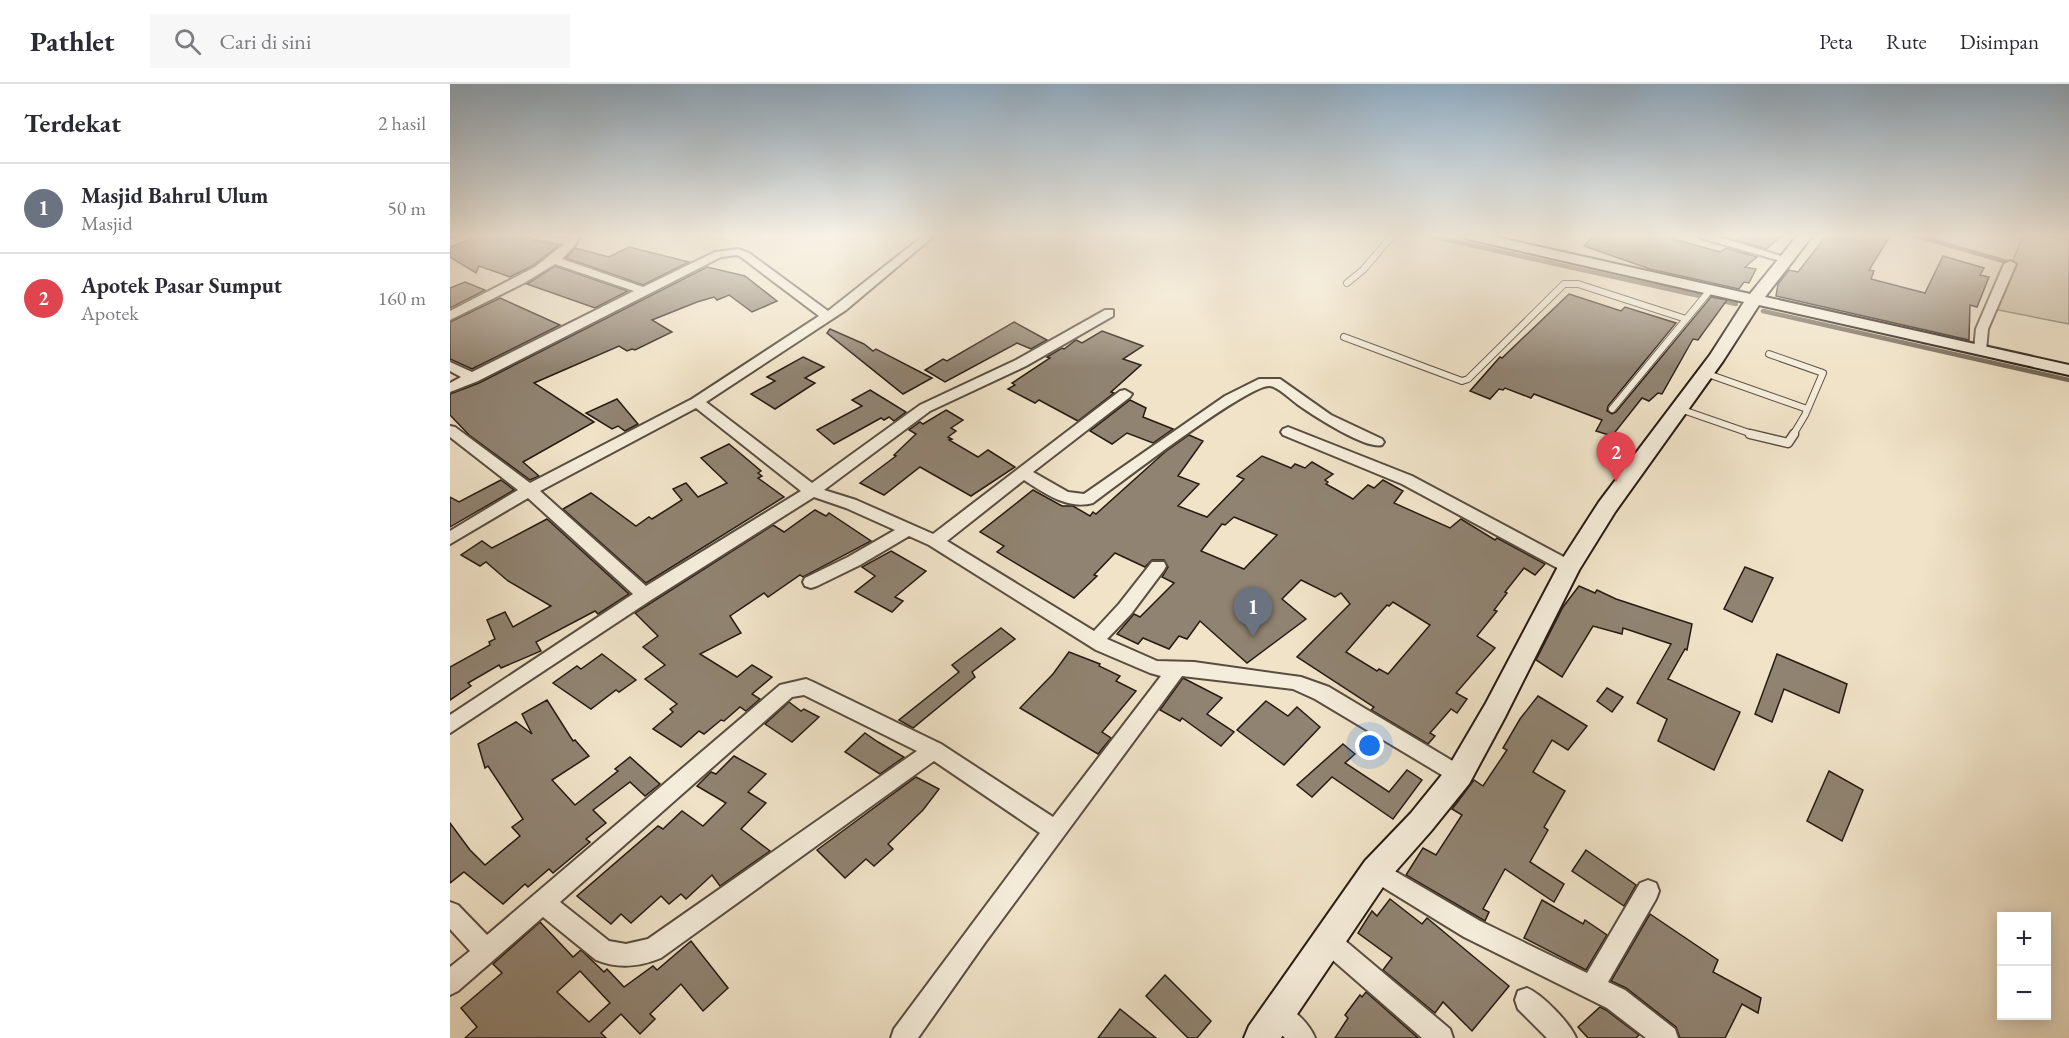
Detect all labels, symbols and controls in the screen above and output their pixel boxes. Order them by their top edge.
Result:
search box [150,14,570,68]
text: Pathlet [30,23,114,59]
icon: search [171,25,204,58]
text: Cari di sini [219,27,311,56]
text: Peta [1819,28,1853,55]
text: Rute [1886,28,1927,55]
text: Disimpan [1960,28,2039,55]
text: Terdekat [24,106,121,140]
text: 2 hasil [378,110,426,136]
text: Masjid Bahrul Ulum [81,181,268,210]
text: 1 [38,195,49,221]
text: 50 m [387,195,426,221]
text: Masjid [81,210,133,236]
text: Apotek Pasar Sumput [81,271,282,300]
text: 2 [38,285,49,311]
text: 160 m [378,285,426,311]
text: Apotek [81,300,139,326]
pin: 2 [1596,432,1636,482]
pin: 1 [1234,588,1272,637]
your location [1355,731,1384,760]
map controls [1997,912,2051,1020]
button: + [1997,912,2051,966]
button: − [1997,966,2051,1020]

